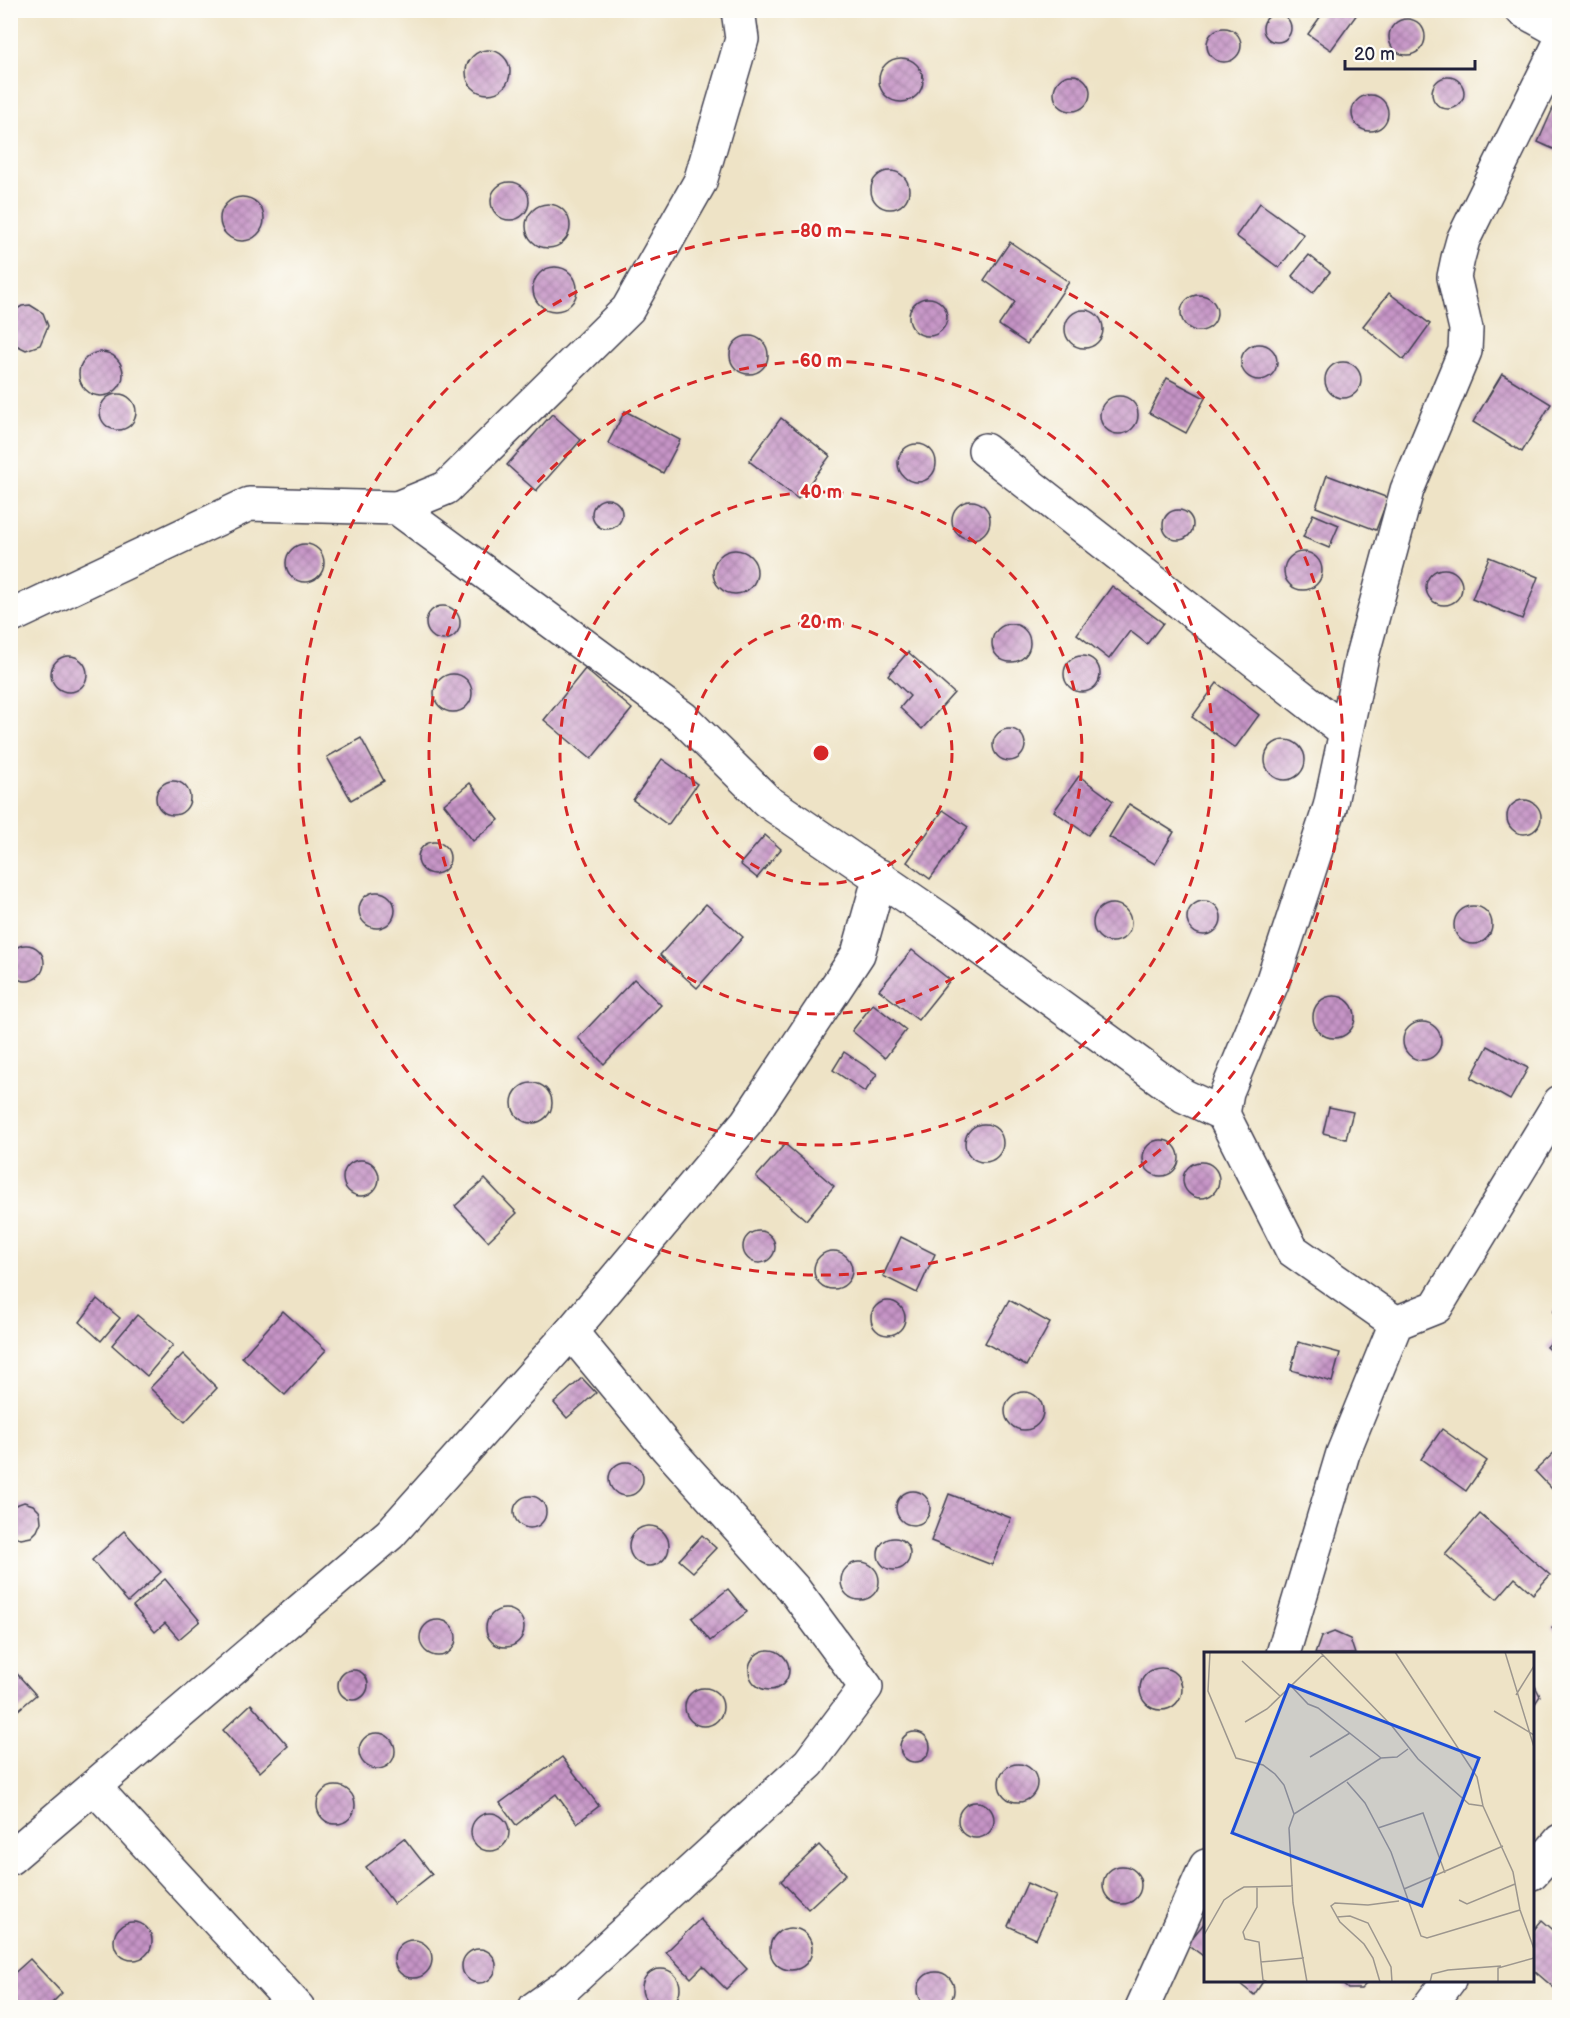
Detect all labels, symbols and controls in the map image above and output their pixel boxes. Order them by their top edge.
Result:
scale bar [1345,33,1476,71]
text: 20 m [1354,44,1395,65]
text: 80 m [800,221,842,242]
text: 60 m [800,351,842,372]
text: 40 m [800,482,842,503]
text: 20 m [800,612,842,633]
centre of rings [811,743,831,763]
inset map [1204,1652,1534,1982]

